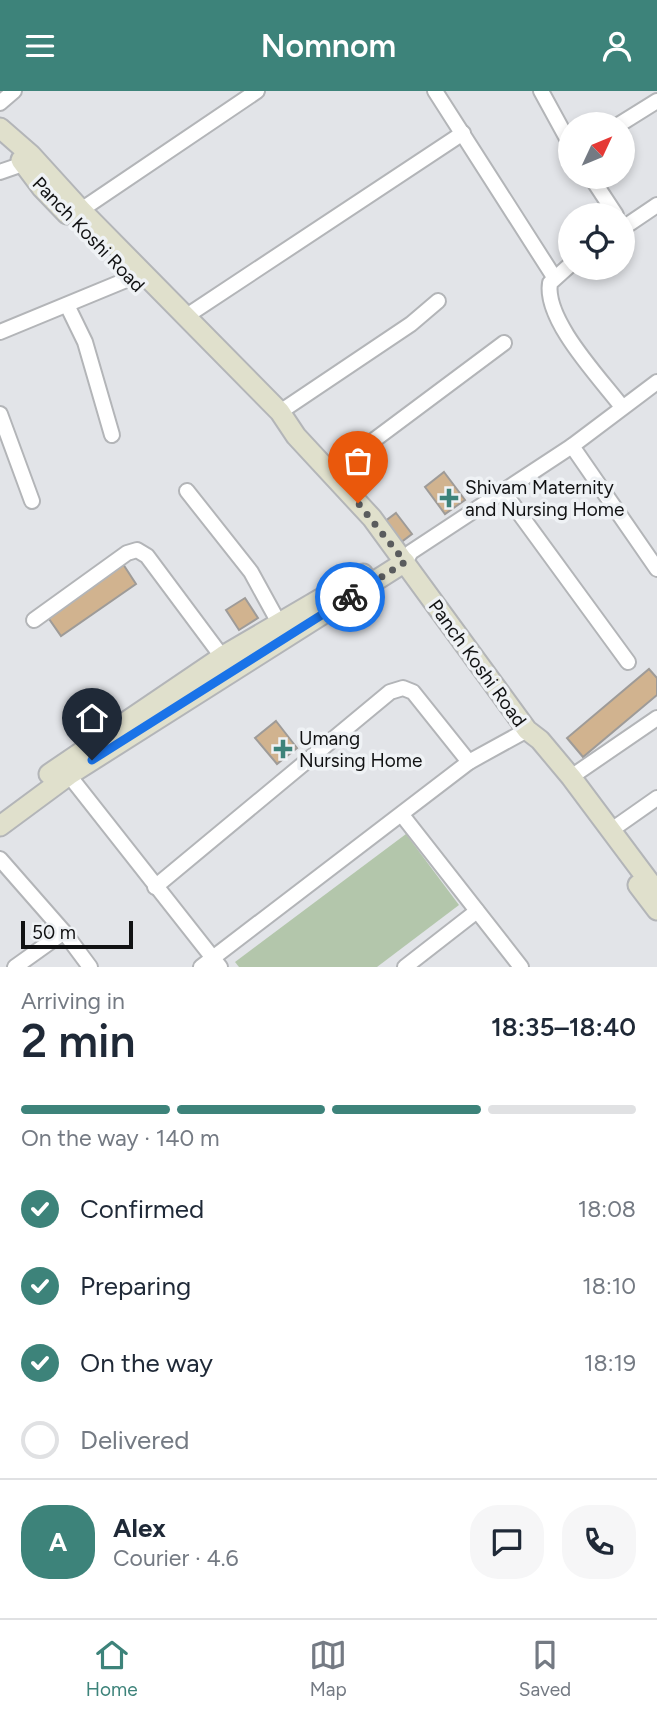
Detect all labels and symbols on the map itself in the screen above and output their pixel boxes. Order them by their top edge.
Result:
north arrow [558,112,635,189]
street label: Panch Koshi Road [28,172,150,297]
pin [328,431,388,503]
place label: Shivam Maternity and Nursing Home [465,476,624,521]
marker: Shivam Maternity and Nursing Home [439,488,459,508]
courier [315,562,385,632]
street label: Panch Koshi Road [424,595,531,731]
pin [62,688,122,760]
place label: Umang Nursing Home [299,727,422,772]
marker: Umang Nursing Home [273,739,293,759]
scale bar [21,918,133,950]

